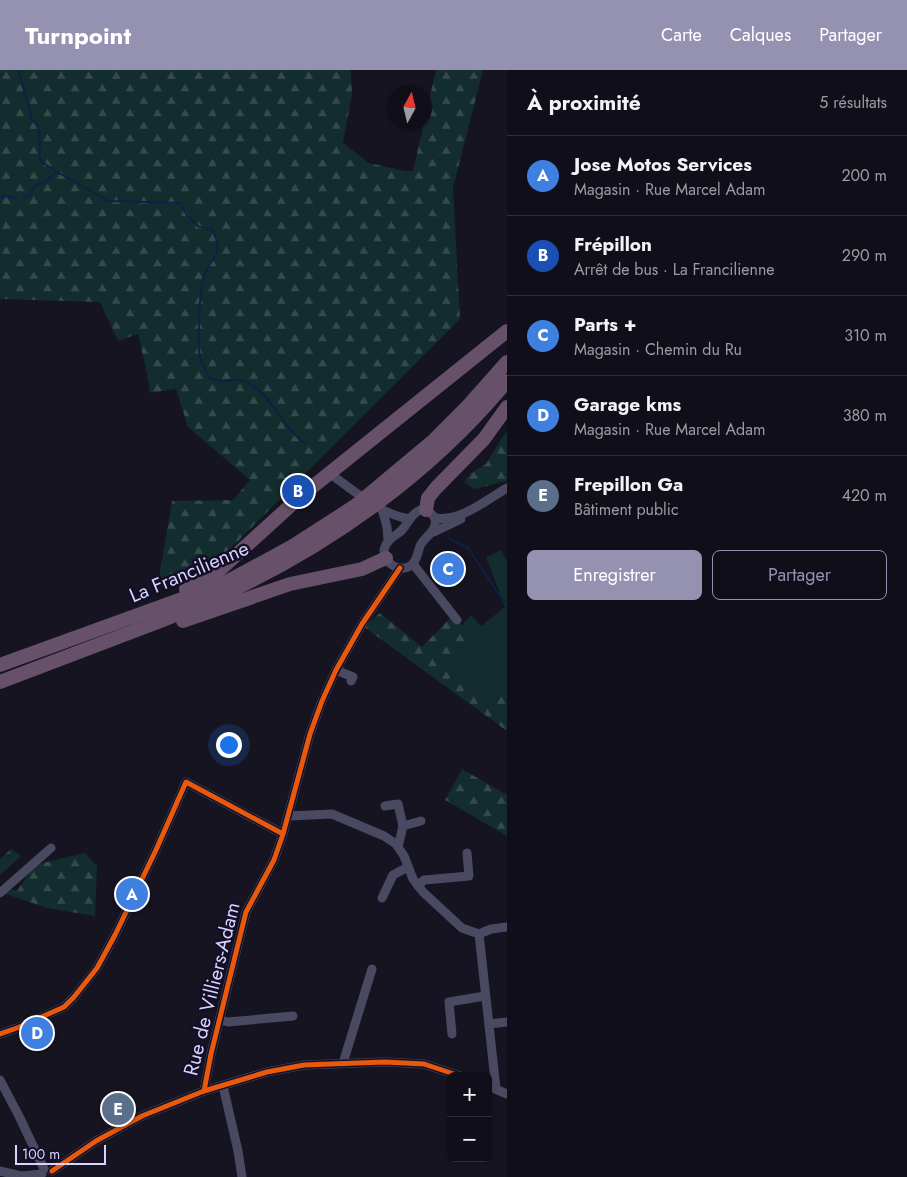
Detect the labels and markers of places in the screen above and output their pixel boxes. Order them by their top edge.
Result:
pin: B [282,472,314,510]
pin: C [432,550,464,588]
pin: A [116,875,148,913]
pin: D [21,1014,53,1052]
pin: E [102,1090,134,1128]

